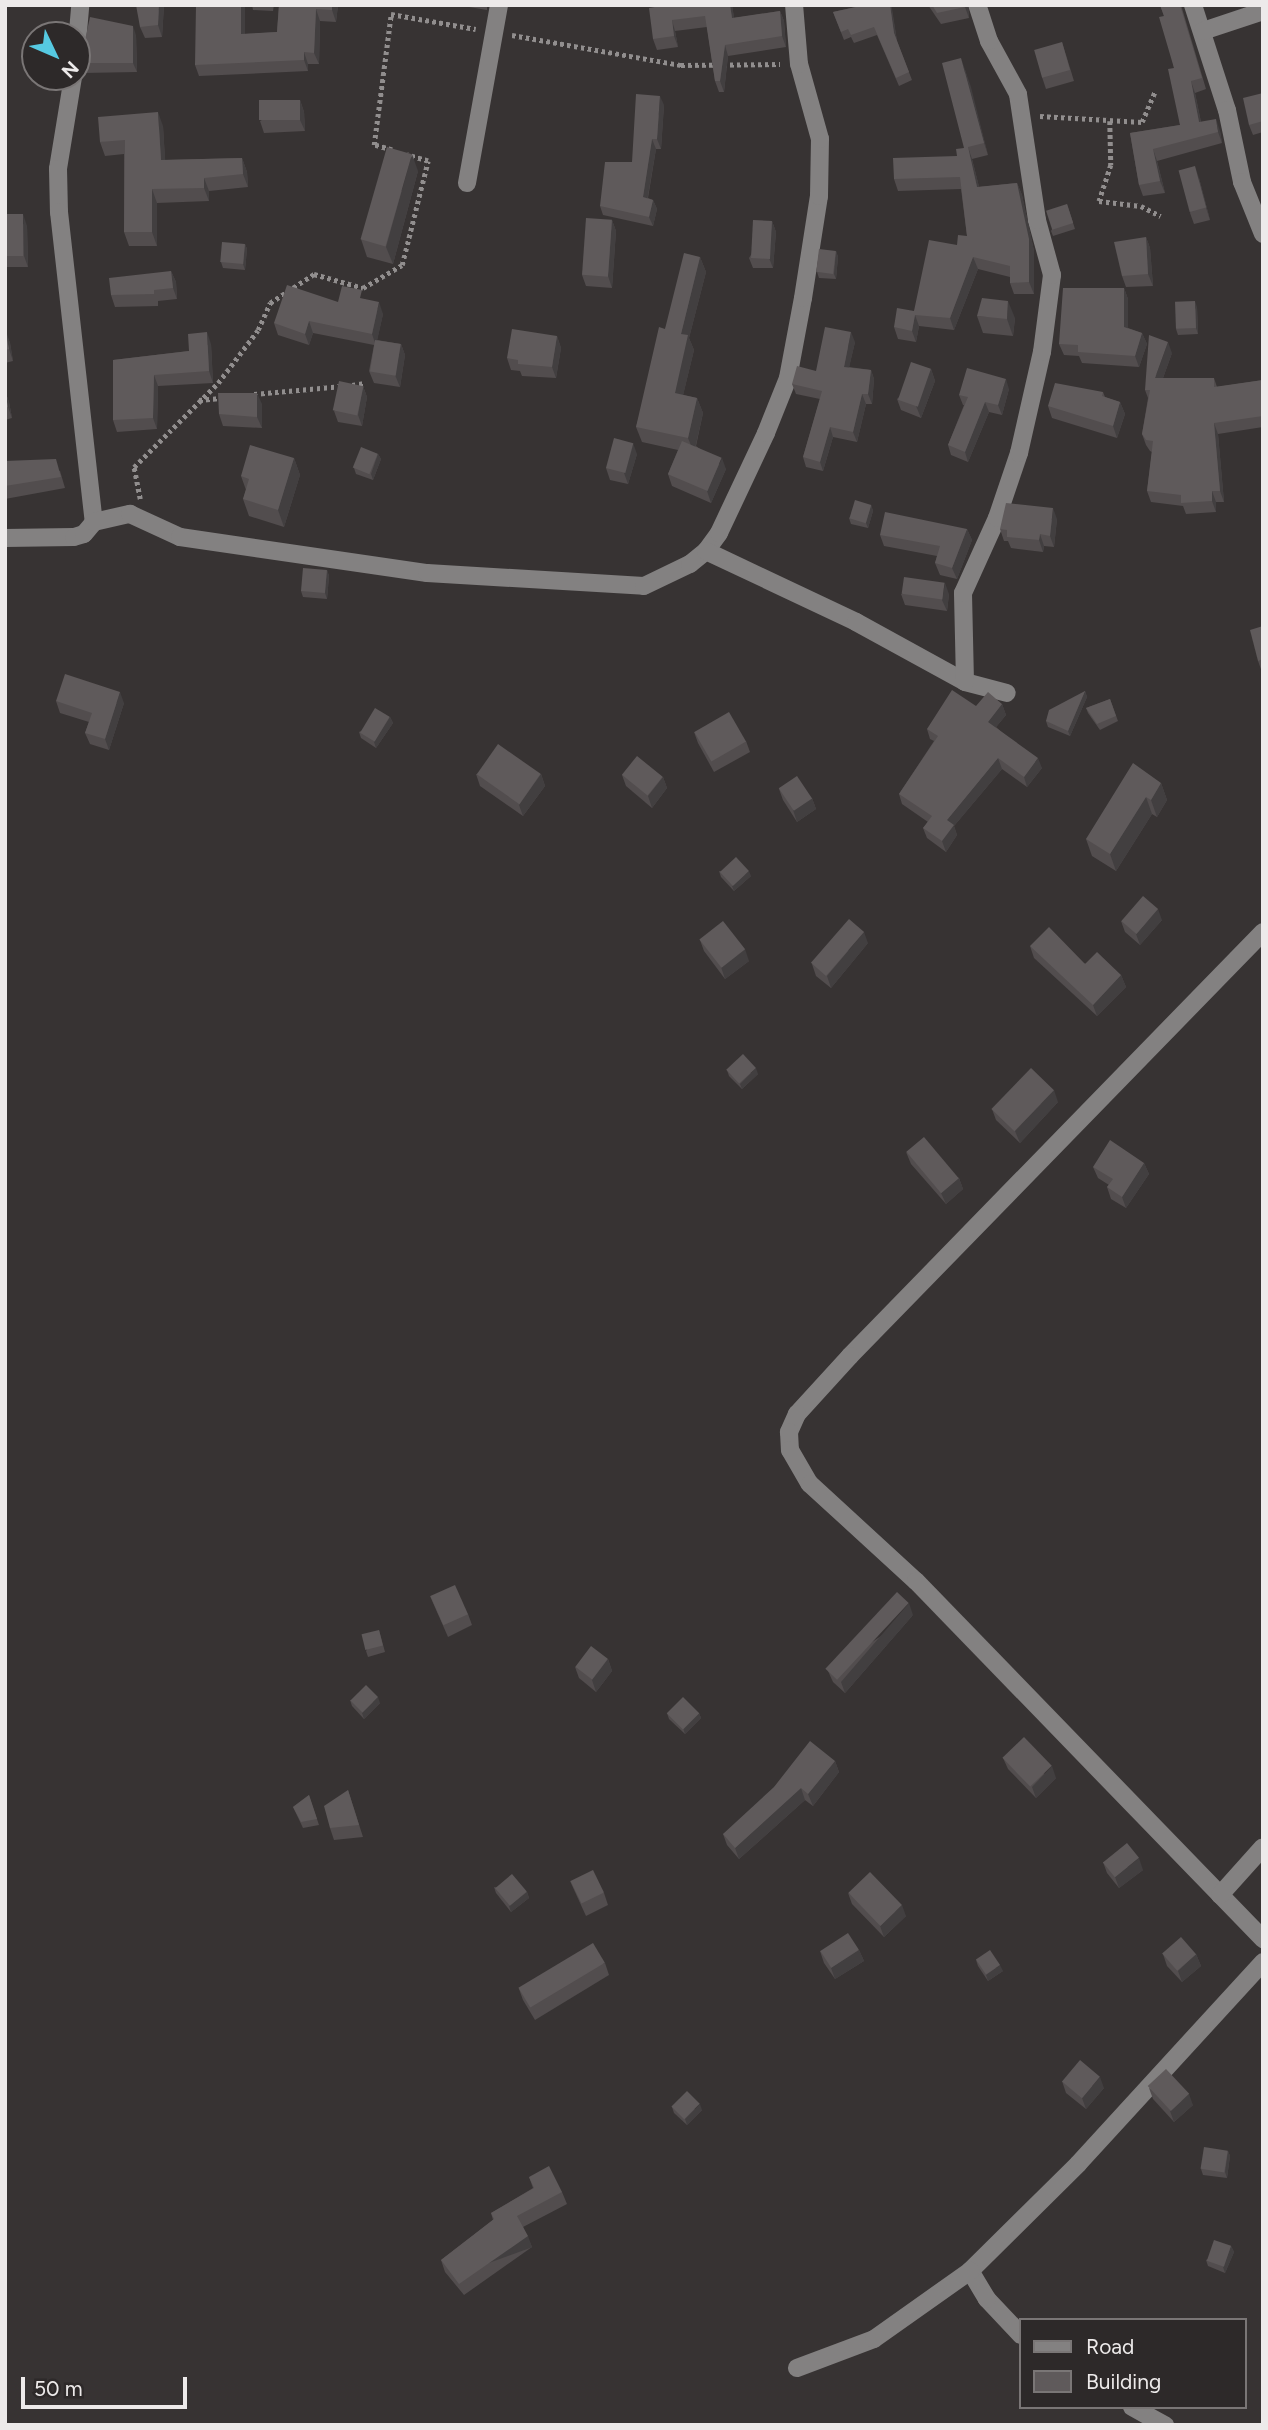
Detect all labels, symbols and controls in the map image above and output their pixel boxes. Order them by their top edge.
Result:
north arrow [21,21,91,91]
text: N [57,56,83,83]
legend [1020,2318,1247,2409]
text: Road [1086,2334,1134,2359]
scale bar [24,2364,191,2408]
text: Building [1086,2369,1161,2394]
text: 50 m [34,2376,83,2401]

